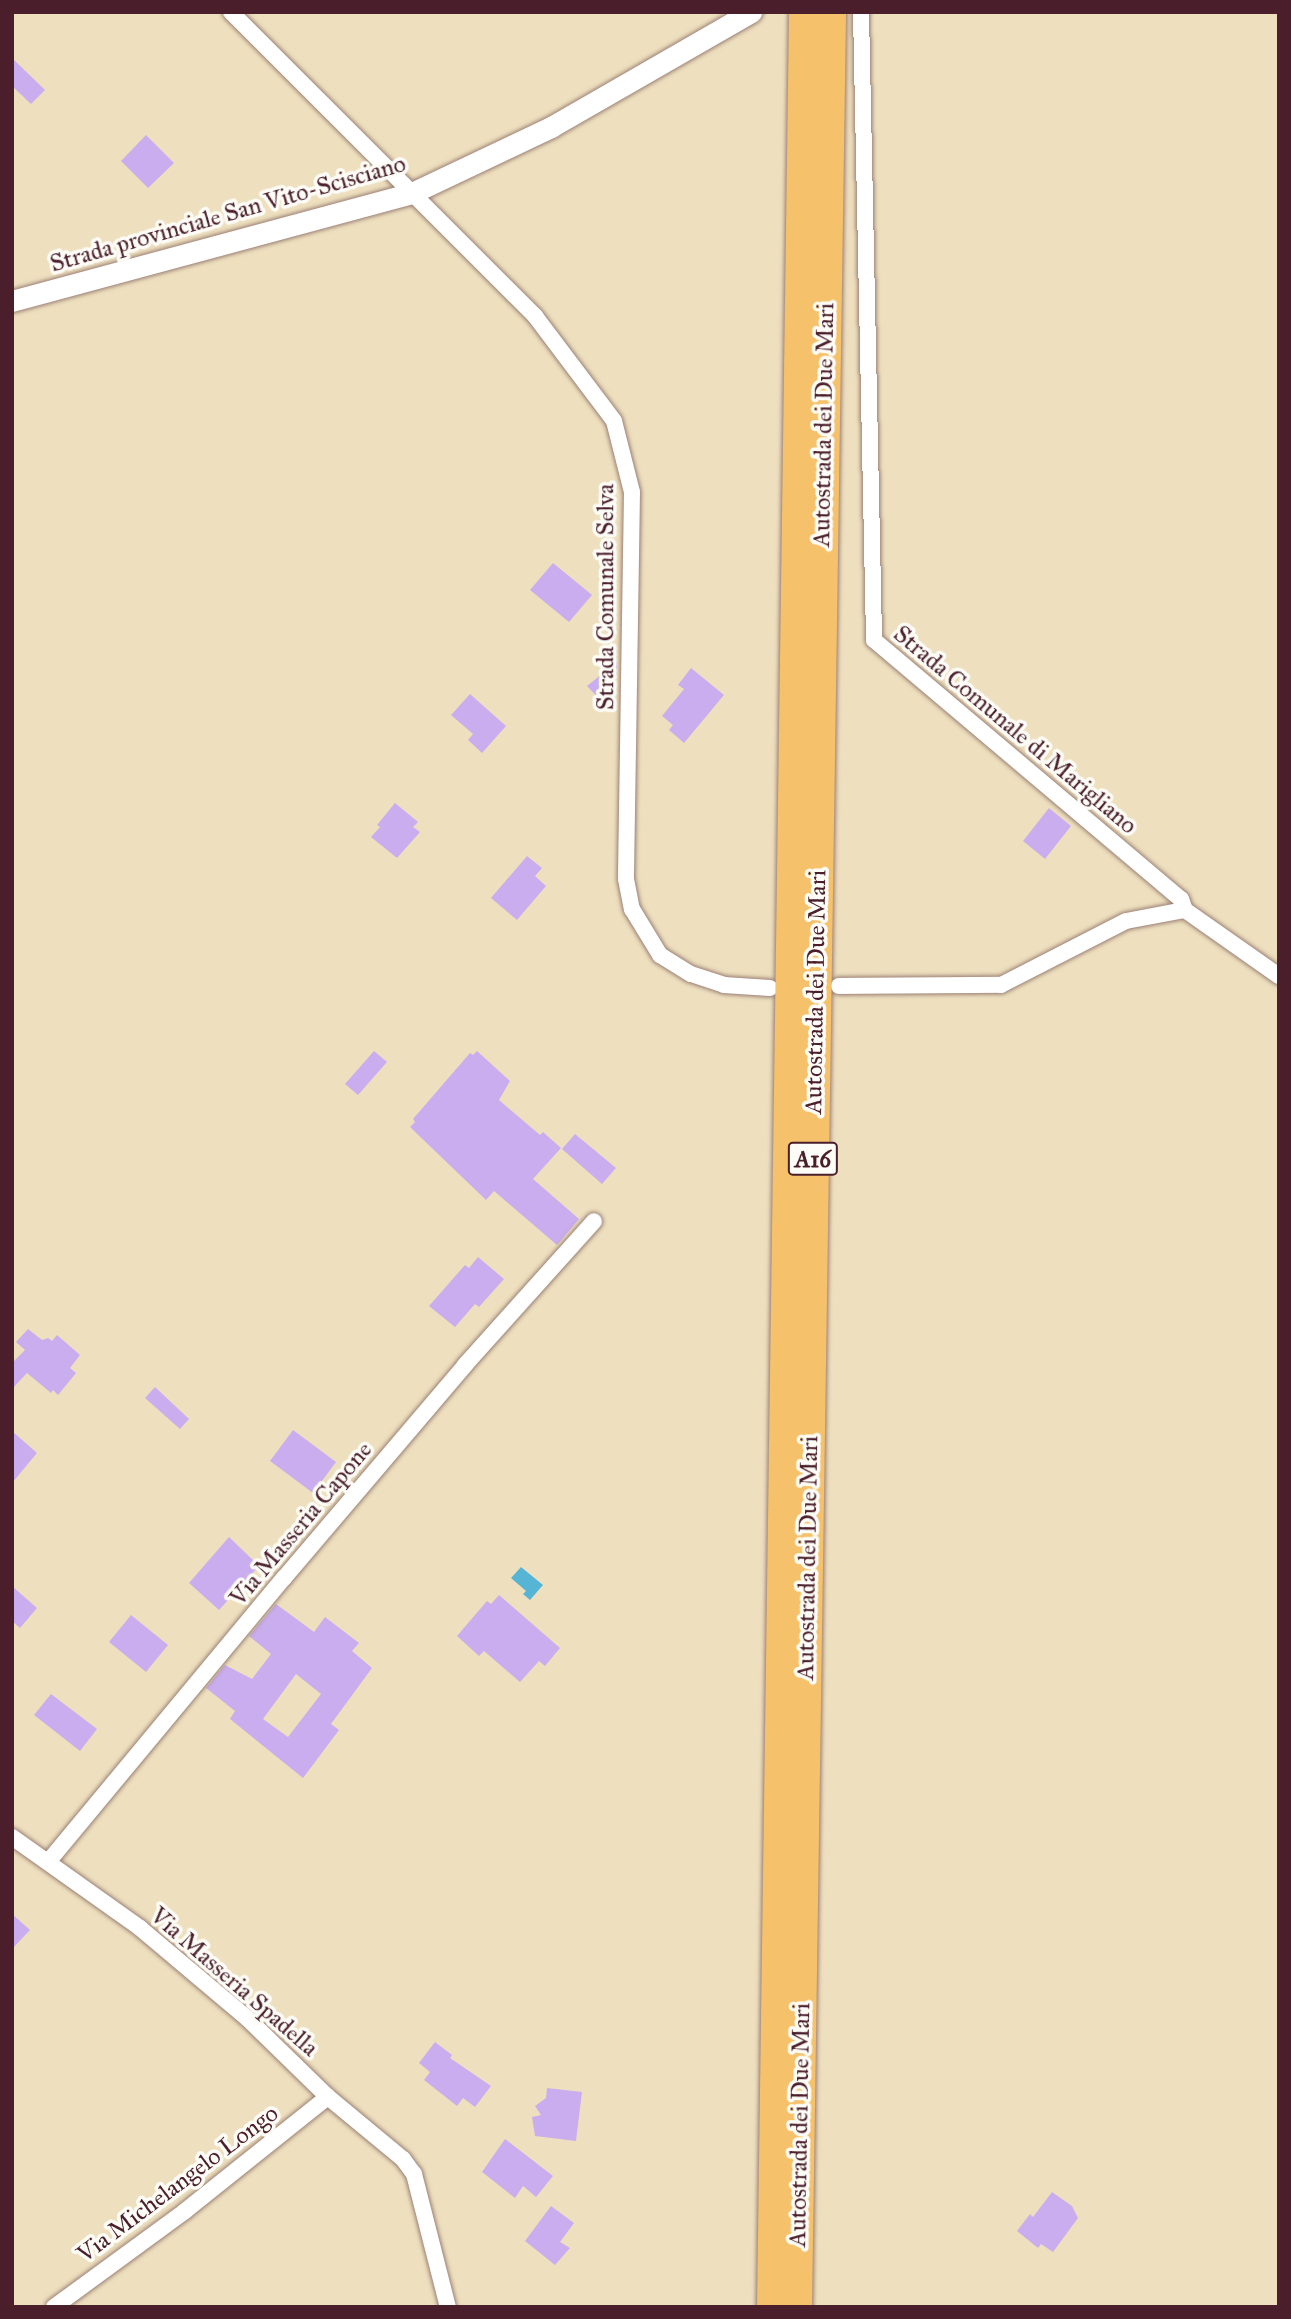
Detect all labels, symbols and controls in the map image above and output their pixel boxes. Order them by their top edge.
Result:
street label: Strada provinciale San Vito-Scisciano [47,149,409,279]
street label: Autostrada dei Due Mari [807,303,841,547]
street label: Strada Comunale Selva [592,484,620,710]
street label: Strada Comunale di Marigliano [887,620,1143,840]
street label: Autostrada dei Due Mari [799,870,833,1114]
road number: A16 [787,1140,839,1178]
street label: Via Masseria Capone [224,1436,378,1612]
street label: Autostrada dei Due Mari [791,1436,825,1680]
street label: Via Masseria Spadella [144,1901,324,2063]
street label: Autostrada dei Due Mari [783,2003,817,2247]
street label: Via Michelangelo Longo [72,2099,284,2269]

